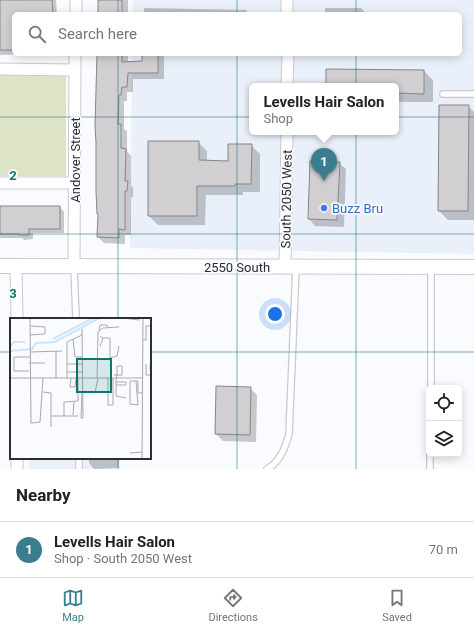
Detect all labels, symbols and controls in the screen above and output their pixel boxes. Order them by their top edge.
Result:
search box [12,12,462,56]
icon: search [26,23,48,45]
text: Search here [58,25,137,43]
popup [249,83,399,135]
text: Levells Hair Salon [263,93,385,111]
text: Shop [263,111,293,126]
street label: Andover Street [68,117,83,203]
pin: 1 [311,148,337,181]
street label: South 2050 West [278,150,295,248]
text: 2 [9,168,17,183]
place label: Buzz Bru [332,201,383,216]
marker: Buzz Bru [319,203,329,213]
street label: 2550 South [204,260,270,275]
text: 3 [9,286,17,301]
your location [265,304,285,324]
inset map [10,318,151,459]
map controls [426,385,462,457]
button: locate [426,385,462,421]
button: layers [426,421,462,457]
text: Nearby [16,485,71,505]
text: Levells Hair Salon [54,533,175,551]
text: 1 [25,542,33,557]
text: 70 m [429,542,458,557]
text: Shop · South 2050 West [54,551,192,566]
tab: Map [62,587,84,624]
tab: Directions [208,587,258,624]
tab: Saved [382,587,412,624]

